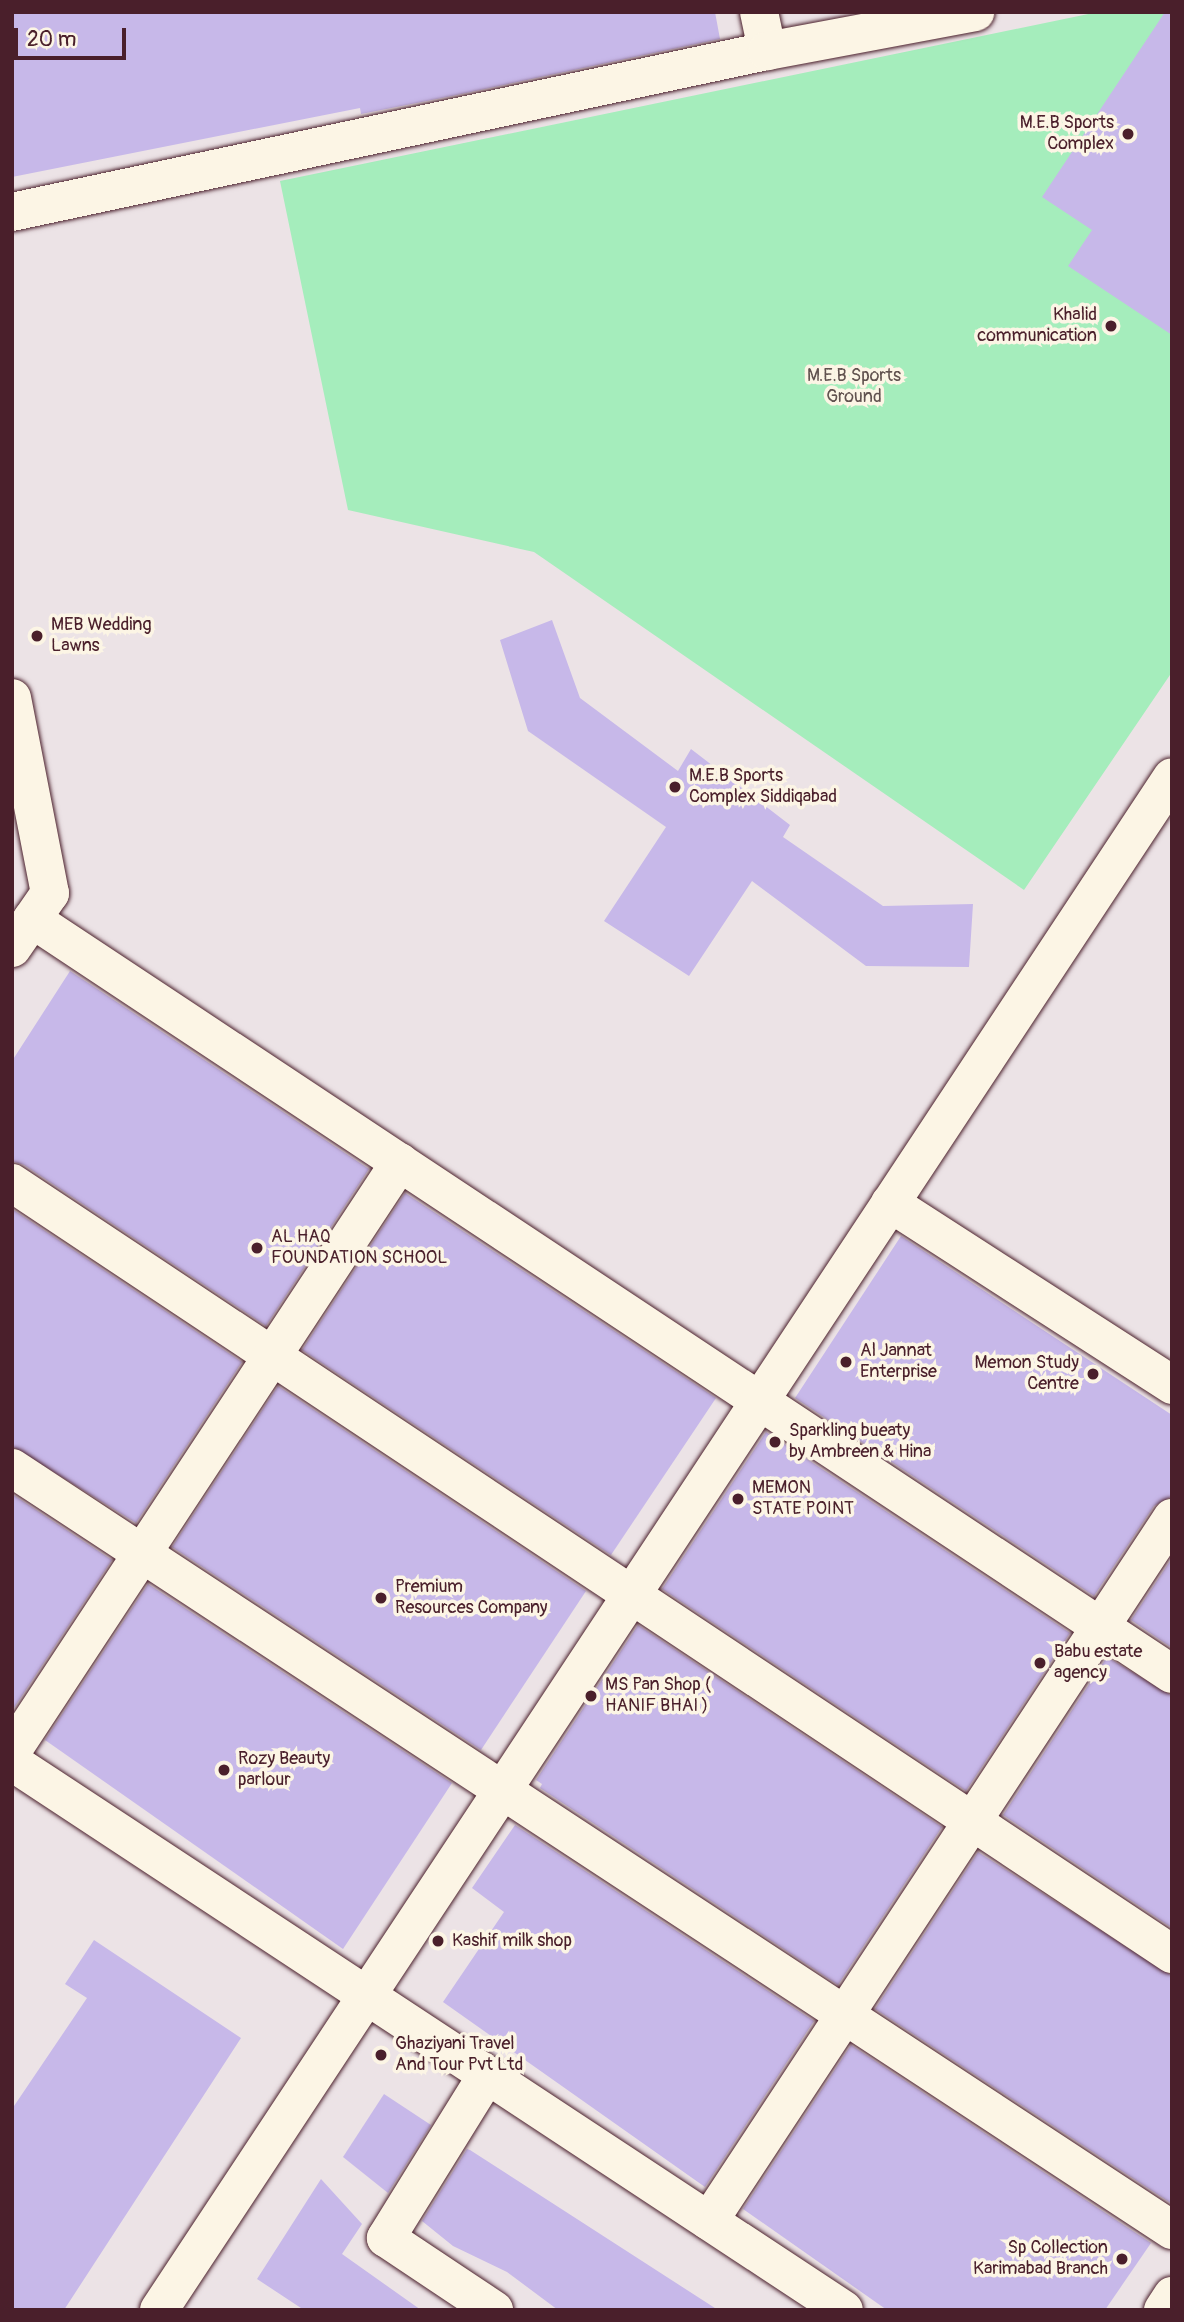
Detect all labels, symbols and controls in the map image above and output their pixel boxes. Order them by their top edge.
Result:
scale bar [18,14,130,58]
text: 20 m [27,26,76,53]
place label: M.E.B Sports Complex [1020,113,1114,156]
marker: M.E.B Sports Complex [1120,126,1136,142]
place label: Khalid communication [977,305,1097,348]
marker: Khalid communication [1103,318,1119,334]
park label: M.E.B Sports Ground [807,366,901,408]
place label: MEB Wedding Lawns [51,615,152,658]
marker: MEB Wedding Lawns [29,628,45,644]
place label: M.E.B Sports Complex Siddiqabad [689,766,837,808]
marker: M.E.B Sports Complex Siddiqabad [667,779,683,795]
place label: AL HAQ FOUNDATION SCHOOL [271,1227,447,1270]
marker: AL HAQ FOUNDATION SCHOOL [249,1240,265,1256]
place label: Al Jannat Enterprise [860,1341,937,1384]
place label: Memon Study Centre [975,1353,1079,1396]
marker: Al Jannat Enterprise [838,1354,854,1370]
marker: Memon Study Centre [1085,1366,1101,1382]
place label: Sparkling bueaty by Ambreen & Hina [789,1421,931,1464]
marker: Sparkling bueaty by Ambreen & Hina [767,1434,783,1450]
place label: MEMON STATE POINT [752,1478,854,1520]
marker: MEMON STATE POINT [730,1491,746,1507]
place label: Premium Resources Company [395,1577,548,1620]
marker: Premium Resources Company [373,1590,389,1606]
place label: Babu estate agency [1054,1642,1142,1684]
marker: Babu estate agency [1032,1655,1048,1671]
place label: MS Pan Shop ( HANIF BHAI ) [605,1675,711,1718]
marker: MS Pan Shop ( HANIF BHAI ) [583,1688,599,1704]
place label: Rozy Beauty parlour [238,1749,330,1792]
marker: Rozy Beauty parlour [216,1762,232,1778]
place label: Kashif milk shop [452,1930,572,1952]
marker: Kashif milk shop [430,1933,446,1949]
place label: Ghaziyani Travel And Tour Pvt Ltd [395,2034,523,2076]
marker: Ghaziyani Travel And Tour Pvt Ltd [373,2047,389,2063]
place label: Sp Collection Karimabad Branch [973,2238,1108,2280]
marker: Sp Collection Karimabad Branch [1114,2251,1130,2267]

